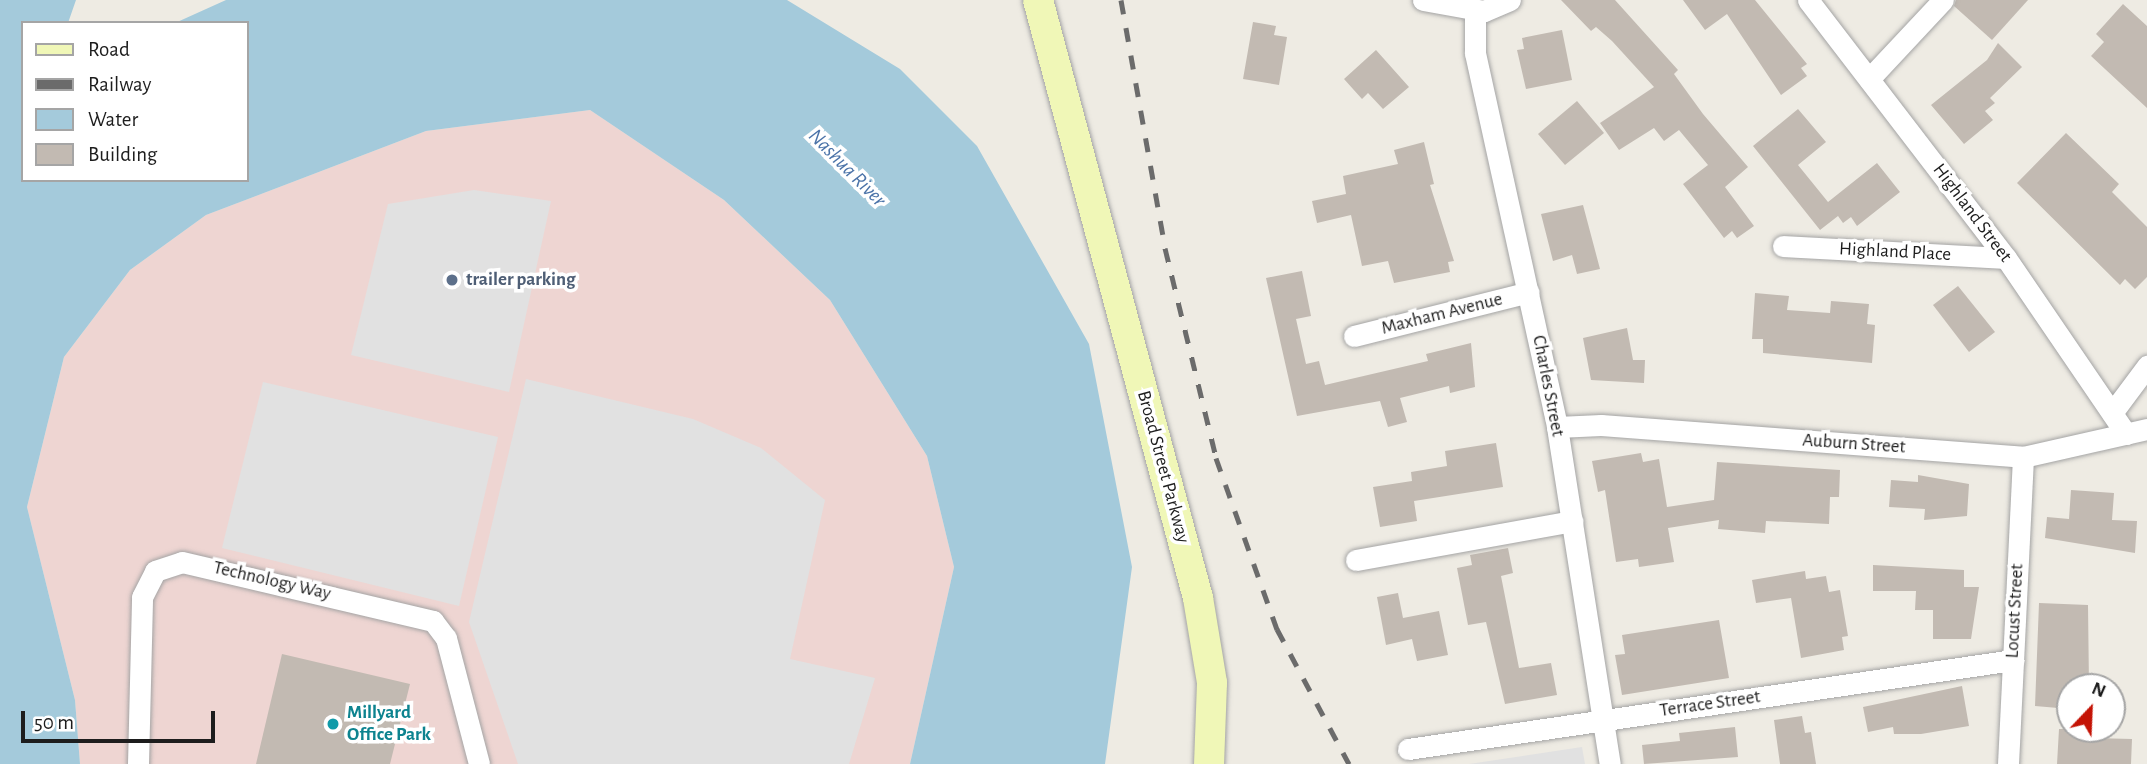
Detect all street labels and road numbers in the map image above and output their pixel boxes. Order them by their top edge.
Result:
street label: Highland Street [1928,159,2016,267]
street label: Highland Place [1838,238,1952,266]
street label: Maxham Avenue [1379,288,1505,340]
street label: Charles Street [1527,333,1569,439]
street label: Broad Street Parkway [1132,388,1194,546]
street label: Auburn Street [1802,429,1906,459]
street label: Technology Way [211,556,333,606]
street label: Locust Street [2001,563,2029,659]
street label: Terrace Street [1658,686,1762,722]

